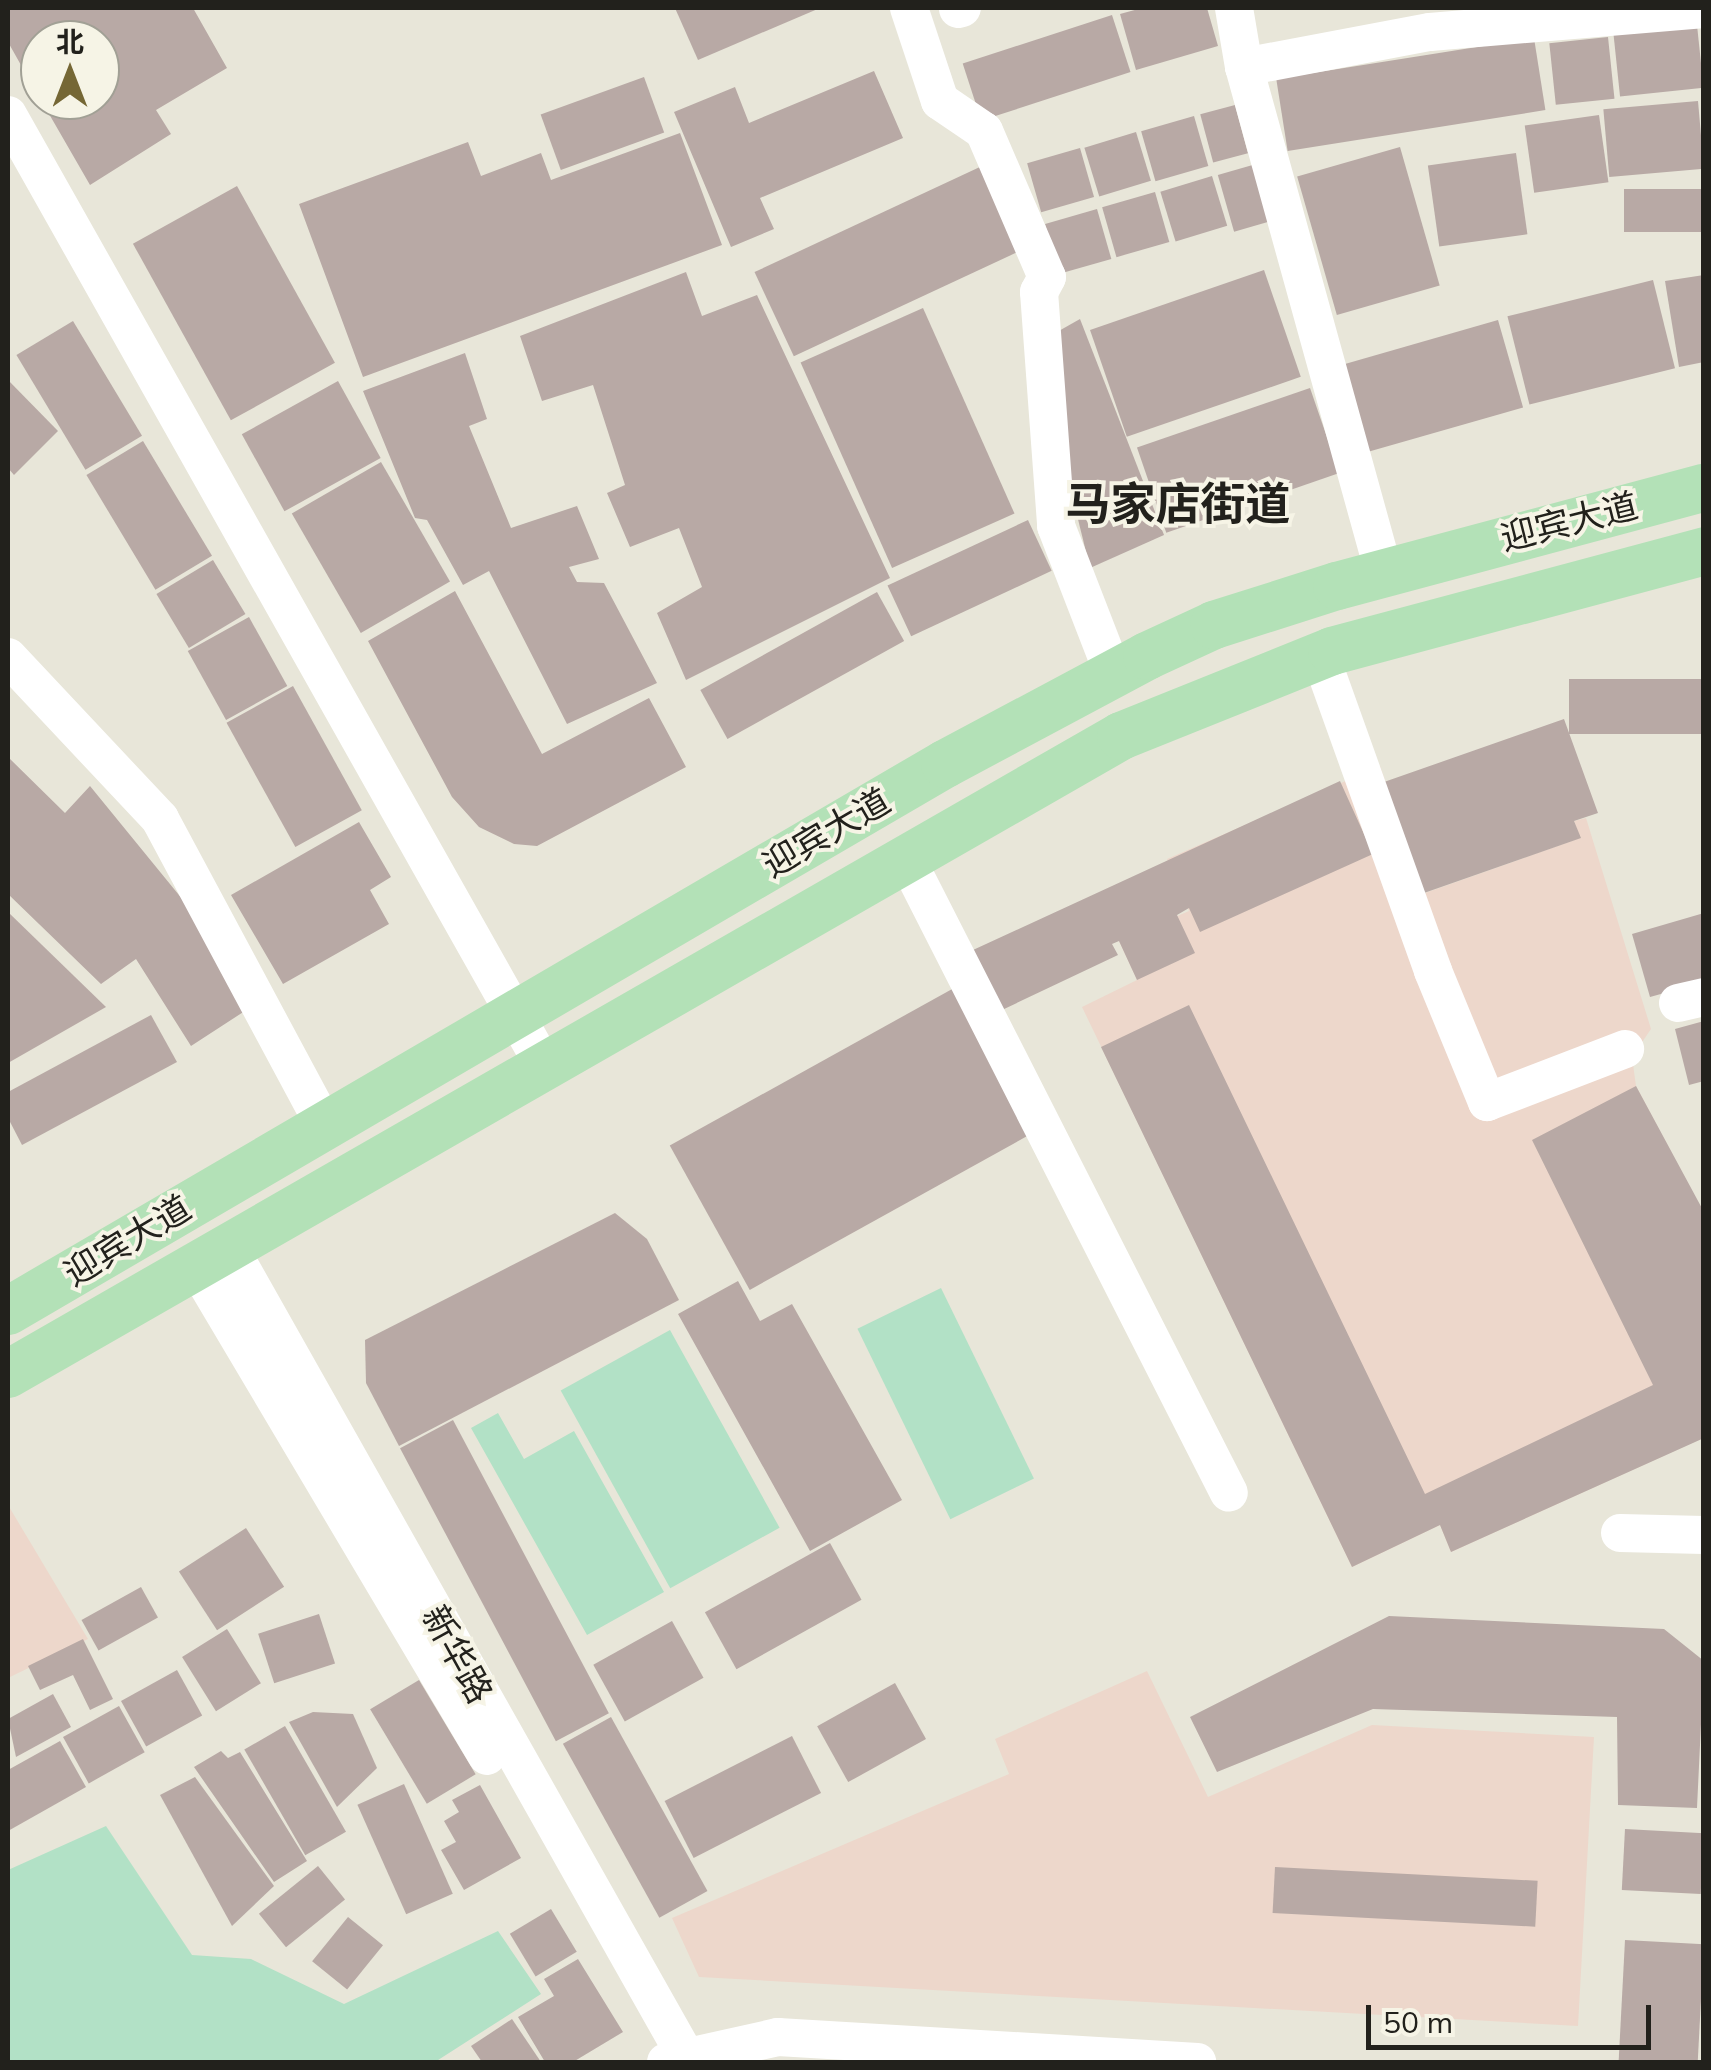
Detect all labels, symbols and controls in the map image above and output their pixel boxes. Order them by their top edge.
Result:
north arrow [20,20,120,120]
text: 北 [56,24,84,59]
district label: 马家店街道 [1066,477,1290,531]
street label: 迎宾大道 [1496,484,1642,558]
street label: 迎宾大道 [755,779,897,885]
street label: 迎宾大道 [56,1186,198,1294]
street label: 新华路 [414,1598,502,1710]
scale bar [1371,1985,1656,2047]
text: 50 m [1383,2003,1453,2041]

